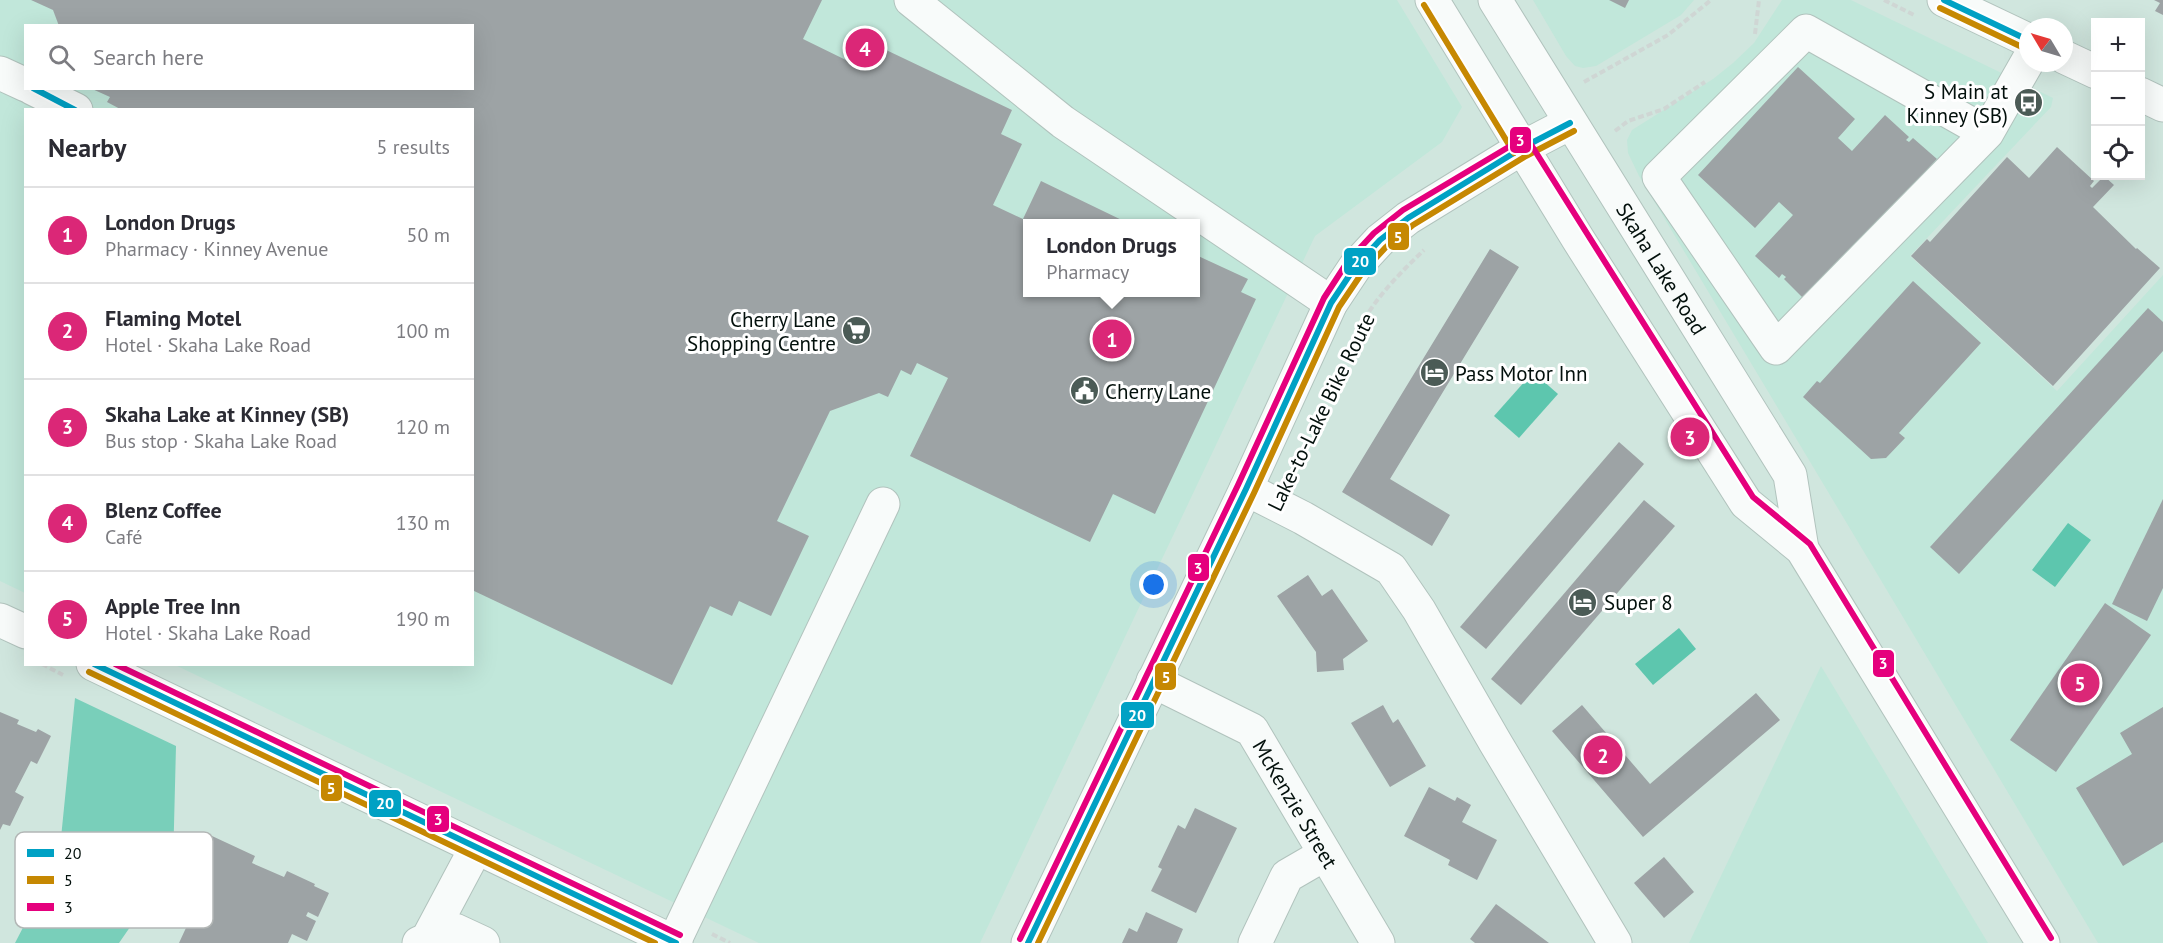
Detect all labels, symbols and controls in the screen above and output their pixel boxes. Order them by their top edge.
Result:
north arrow [2019,18,2073,72]
map controls [2091,18,2145,180]
button: + [2091,18,2145,72]
search box [24,24,474,90]
pin: 4 [846,26,884,70]
icon: search [45,41,78,74]
text: Search here [93,43,204,71]
button: − [2091,72,2145,126]
place label: S Main at Kinney (SB) [1907,78,2008,129]
bus stop icon: S Main at Kinney (SB) [2013,87,2045,119]
line badge: 3 [1509,126,1532,154]
button: locate [2091,126,2145,180]
text: 3 [1515,130,1525,150]
text: Nearby [48,131,126,164]
text: 5 results [377,134,450,160]
street label: Skaha Lake Road [1611,197,1713,340]
text: London Drugs [105,208,235,236]
popup [1023,219,1200,297]
text: 1 [62,222,73,248]
text: 50 m [407,222,450,248]
line badge: 5 [1387,222,1410,251]
text: 5 [1393,227,1403,247]
text: London Drugs [1046,231,1177,259]
text: Pharmacy · Kinney Avenue [105,236,328,262]
line badge: 20 [1343,247,1377,276]
text: 20 [1351,251,1369,271]
text: Pharmacy [1046,259,1129,285]
text: Flaming Motel [105,304,241,332]
place label: Cherry Lane Shopping Centre [687,306,836,357]
street label: Lake-to-Lake Bike Route [1261,309,1381,515]
supermarket icon: Cherry Lane Shopping Centre [841,315,873,347]
pin: 1 [1092,316,1132,362]
text: 2 [62,318,73,344]
text: 100 m [396,318,450,344]
text: Hotel · Skaha Lake Road [105,332,311,358]
hotel icon: Pass Motor Inn [1418,357,1450,389]
place label: Pass Motor Inn [1455,360,1588,387]
public building icon: Cherry Lane [1068,375,1100,407]
place label: Cherry Lane [1105,378,1211,405]
text: Skaha Lake at Kinney (SB) [105,400,349,428]
text: 3 [62,414,73,440]
text: 120 m [396,414,450,440]
pin: 3 [1670,414,1710,460]
text: Bus stop · Skaha Lake Road [105,428,337,454]
text: Blenz Coffee [105,496,222,524]
text: 4 [62,510,73,536]
text: 130 m [396,510,450,536]
text: Café [105,524,142,550]
line badge: 3 [1187,553,1210,582]
text: 3 [1193,558,1203,578]
your location [1139,570,1168,599]
hotel icon: Super 8 [1567,586,1599,618]
place label: Super 8 [1604,589,1673,616]
text: Apple Tree Inn [105,592,240,620]
text: 5 [62,606,73,632]
text: 190 m [396,606,450,632]
text: Hotel · Skaha Lake Road [105,620,311,646]
line badge: 3 [1872,649,1895,678]
text: 3 [1878,653,1888,673]
pin: 5 [2060,660,2100,706]
line badge: 5 [1154,662,1177,691]
text: 5 [1161,667,1171,687]
line badge: 20 [1120,701,1155,729]
text: 20 [1128,705,1146,725]
pin: 2 [1584,732,1622,777]
street label: McKenzie Street [1247,734,1344,873]
line badge: 5 [320,774,343,802]
text: 5 [326,778,336,798]
line badge: 20 [368,789,402,818]
text: 20 [376,793,394,813]
line badge: 3 [426,805,450,833]
text: 3 [433,809,443,829]
legend [15,832,213,928]
text: 20 [64,843,82,863]
text: 5 [64,870,73,890]
text: 3 [64,897,73,917]

